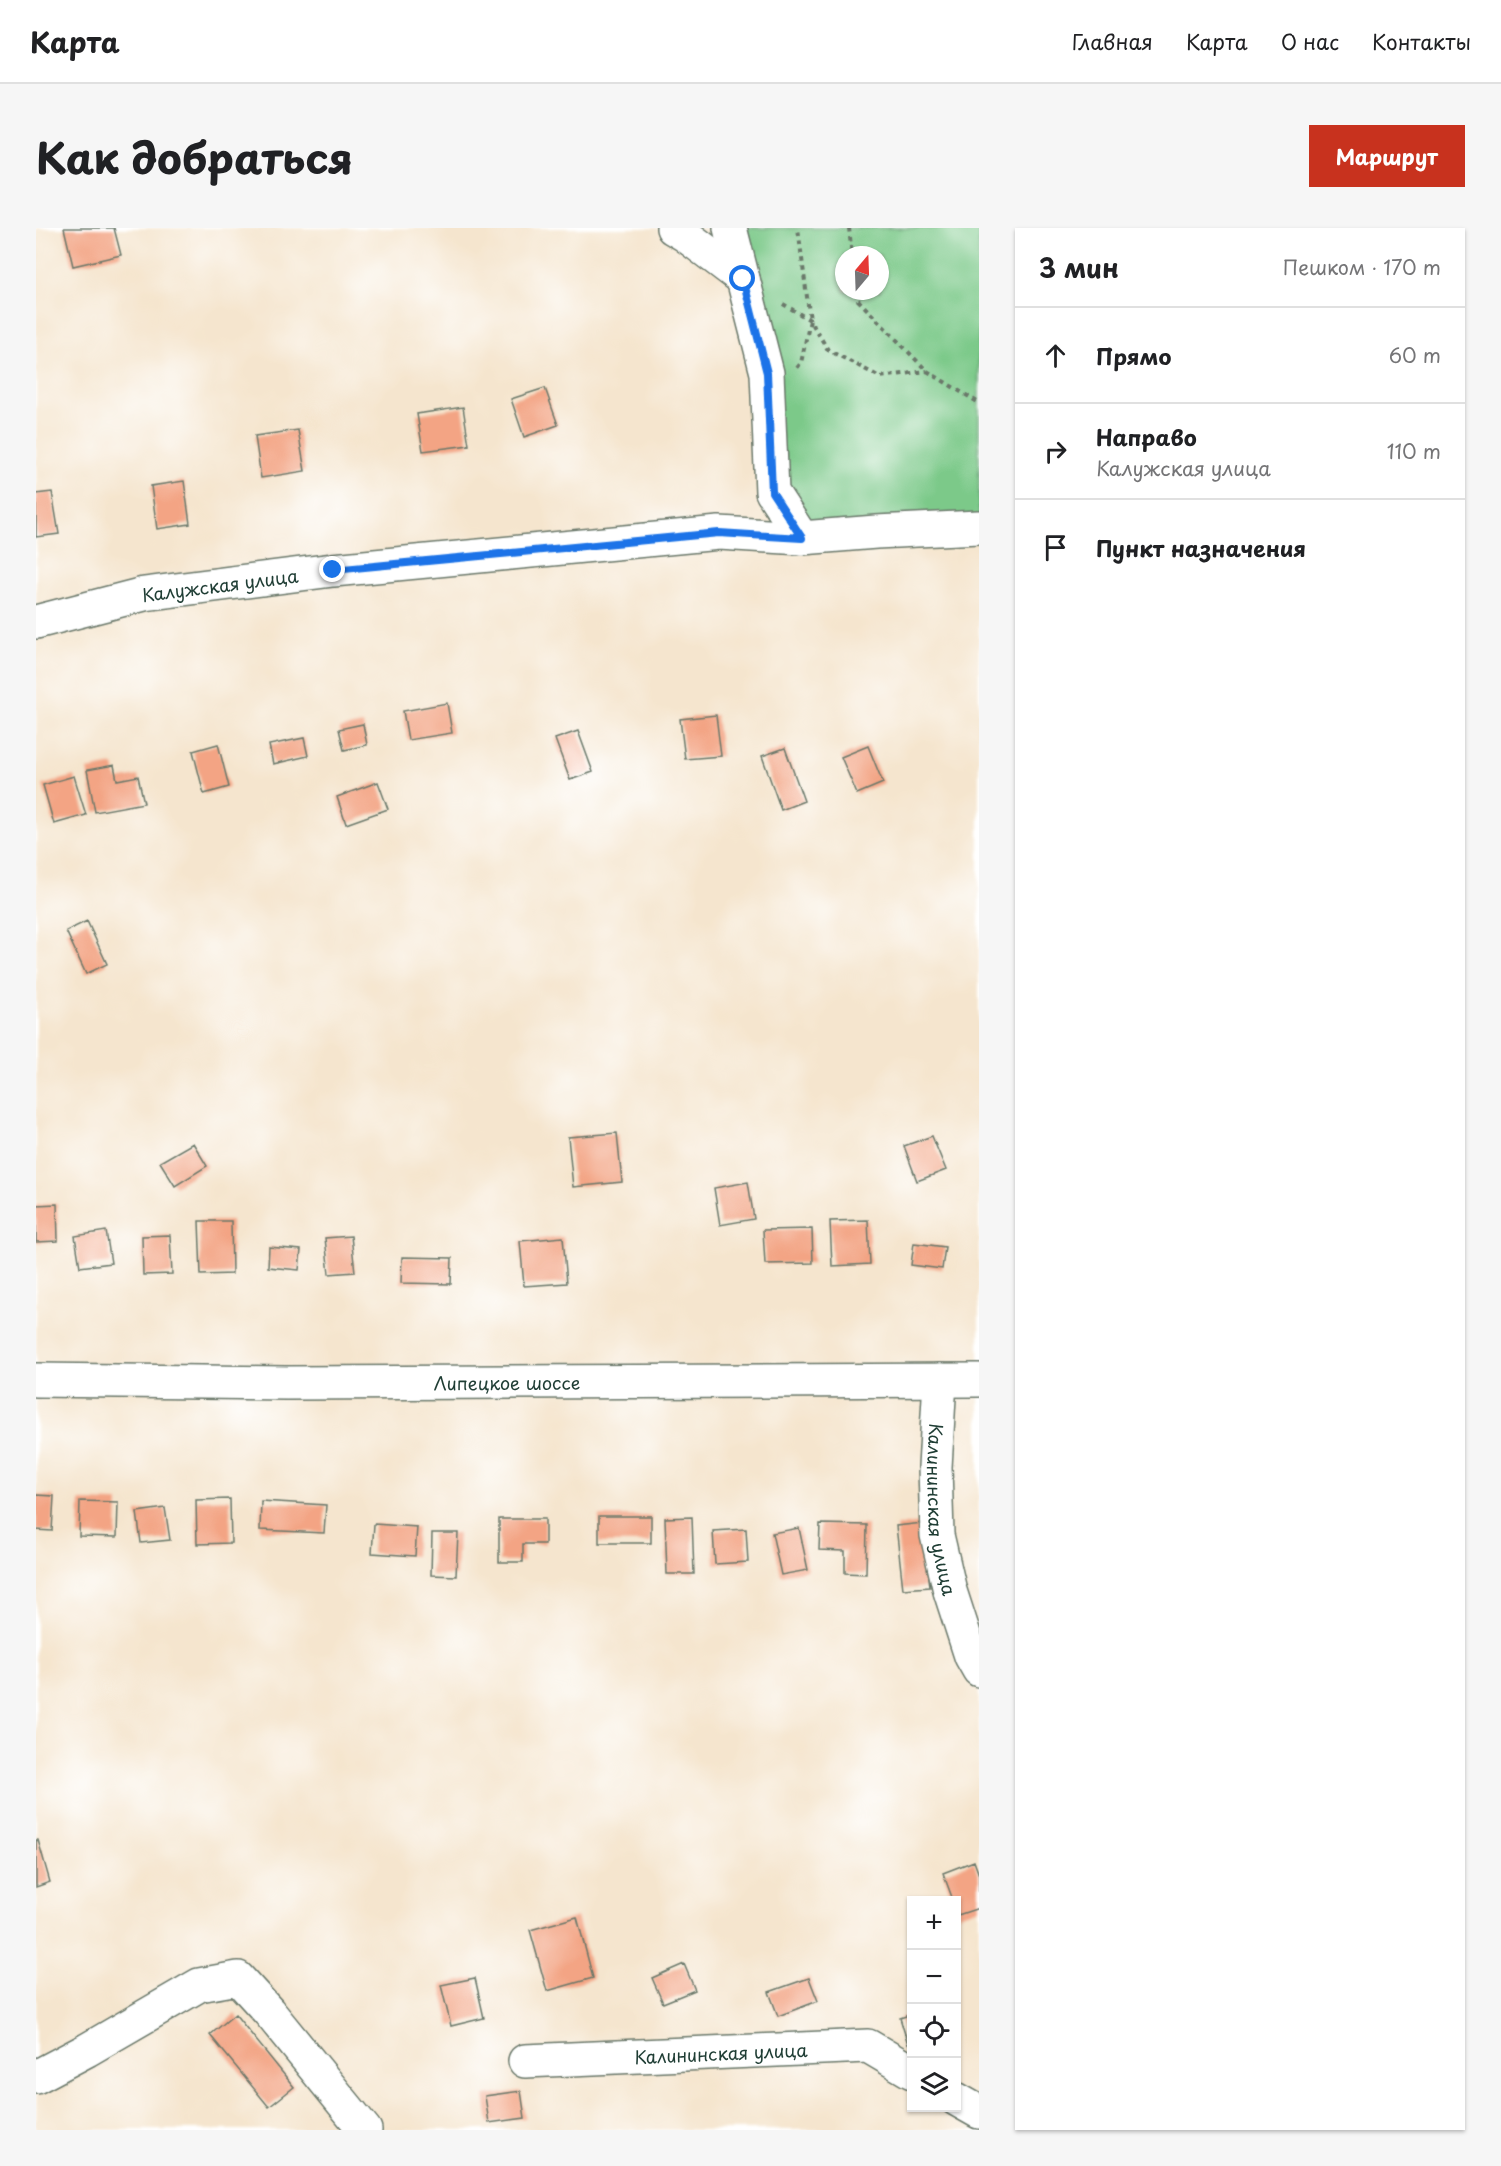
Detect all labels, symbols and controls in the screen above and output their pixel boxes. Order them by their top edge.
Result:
text: Карта [30,20,120,63]
text: Главная [1072,25,1153,57]
text: Карта [1186,25,1248,57]
text: О нас [1281,25,1339,57]
text: Контакты [1372,25,1471,57]
text: Как добраться [36,125,353,188]
button: Маршрут [1309,125,1465,187]
north arrow [835,246,889,300]
text: 3 мин [1039,248,1119,287]
text: Пешком · 170 m [1283,252,1441,282]
route start [729,265,755,291]
icon: ahead [1039,339,1072,372]
text: Прямо [1096,339,1171,372]
text: 60 m [1389,340,1441,370]
text: Направо [1096,420,1197,453]
icon: right [1039,435,1072,468]
text: 110 m [1387,436,1441,466]
text: Калужская улица [1096,453,1271,483]
icon: arrive [1039,531,1072,564]
text: Пункт назначения [1096,531,1306,564]
route end [319,556,345,582]
street label: Калужская улица [140,561,300,608]
street label: Липецкое шоссе [434,1368,580,1396]
street label: Калининская улица [921,1422,964,1599]
map controls [907,1896,961,2112]
button: + [907,1896,961,1950]
button: − [907,1950,961,2004]
button: locate [907,2004,961,2058]
street label: Калининская улица [634,2035,809,2070]
button: layers [907,2058,961,2112]

